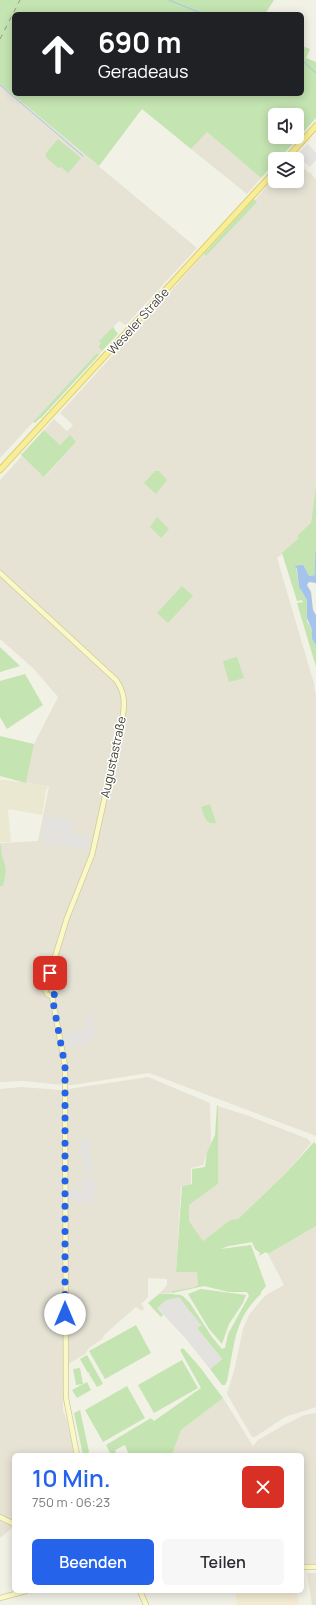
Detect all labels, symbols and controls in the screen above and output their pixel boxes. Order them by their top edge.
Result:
text: 690 m [98,23,181,61]
icon: ahead [32,28,84,80]
text: Geradeaus [98,59,189,83]
map controls [268,108,304,188]
button: sound [268,108,304,144]
button: layers [268,152,304,188]
street label: Weseler Straße [103,284,173,358]
street label: Augustastraße [96,715,130,799]
pin [33,956,67,990]
icon: arrive [39,962,61,984]
position arrow [44,1293,86,1335]
text: 10 Min. [32,1461,111,1494]
button: close [242,1466,284,1508]
text: 750 m · 06:23 [32,1493,110,1511]
button: Beenden [32,1539,154,1585]
button: Teilen [162,1539,284,1585]

